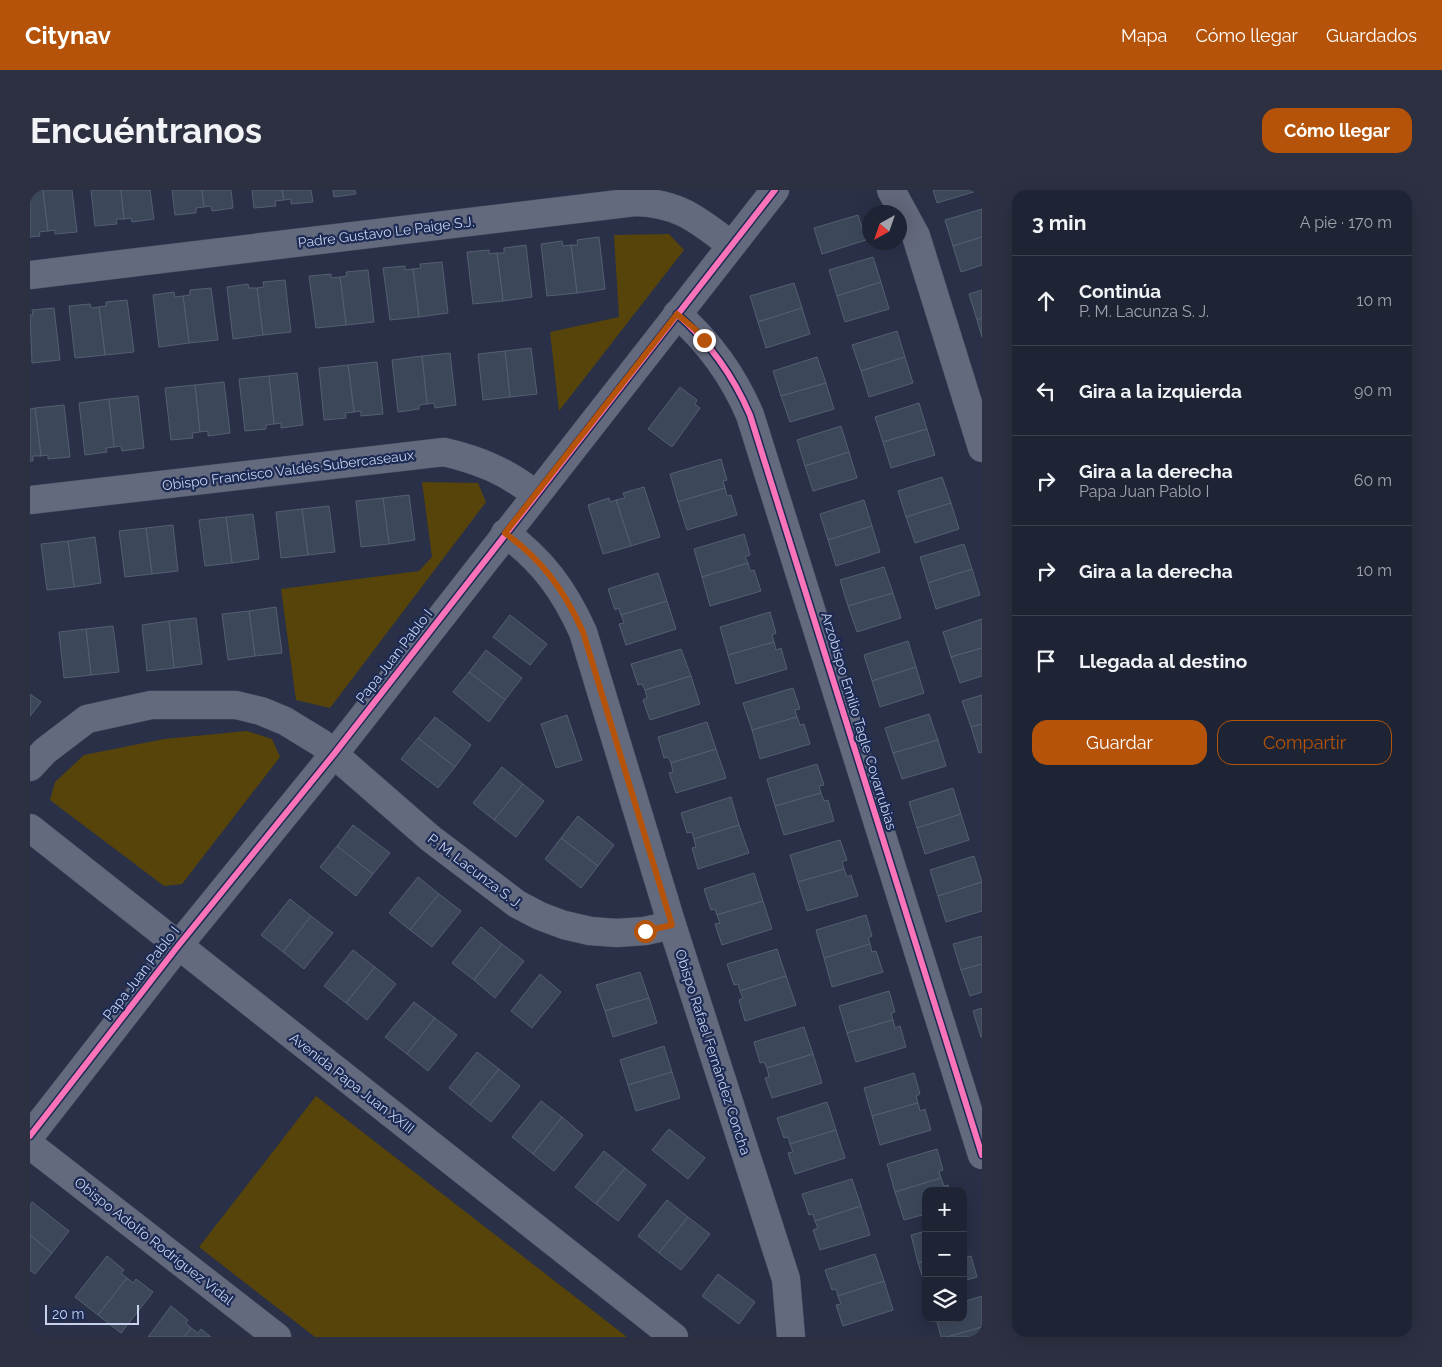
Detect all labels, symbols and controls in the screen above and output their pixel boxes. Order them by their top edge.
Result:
text: Citynav [25,21,111,50]
text: Mapa [1121,25,1167,46]
text: Cómo llegar [1195,25,1298,46]
text: Guardados [1326,25,1417,46]
button: Cómo llegar [1262,108,1412,153]
text: Encuéntranos [30,110,262,151]
north arrow [862,205,907,250]
text: 3 min [1032,210,1086,235]
street label: Padre Gustavo Le Paige S.J. [297,213,475,251]
text: A pie · 170 m [1300,213,1392,232]
text: Continúa [1079,280,1161,302]
icon: ahead [1032,287,1060,315]
text: 10 m [1357,291,1392,310]
text: P. M. Lacunza S. J. [1079,302,1209,321]
route end [693,329,716,352]
icon: left [1032,377,1060,405]
text: Gira a la izquierda [1079,380,1242,402]
text: 90 m [1354,381,1392,400]
street label: Obispo Francisco Valdés Subercaseaux [161,447,415,493]
text: Gira a la derecha [1079,460,1233,482]
icon: right [1032,467,1060,495]
text: 60 m [1354,471,1392,490]
text: Papa Juan Pablo I [1079,482,1209,501]
icon: right [1032,557,1060,585]
text: Gira a la derecha [1079,560,1233,582]
text: 10 m [1357,561,1392,580]
street label: Papa Juan Pablo I [353,606,435,706]
street label: Arzobispo Emilio Tagle Covarrubias [818,610,900,832]
icon: arrive [1032,647,1060,675]
text: Llegada al destino [1079,650,1247,672]
button: Guardar [1032,720,1207,765]
button: Compartir [1217,720,1392,765]
street label: P. M. Lacunza S. J. [425,830,525,912]
route start [634,920,657,943]
street label: Papa Juan Pablo I [100,923,182,1023]
street label: Obispo Rafael Fernández Concha [672,947,754,1157]
street label: Avenida Papa Juan XXIII [287,1029,417,1137]
street label: Obispo Adolfo Rodríguez Vidal [71,1174,237,1308]
map controls [922,1187,967,1322]
button: + [922,1187,967,1232]
button: − [922,1232,967,1277]
button: layers [922,1277,967,1322]
scale bar [45,1302,139,1325]
text: 20 m [52,1306,84,1322]

